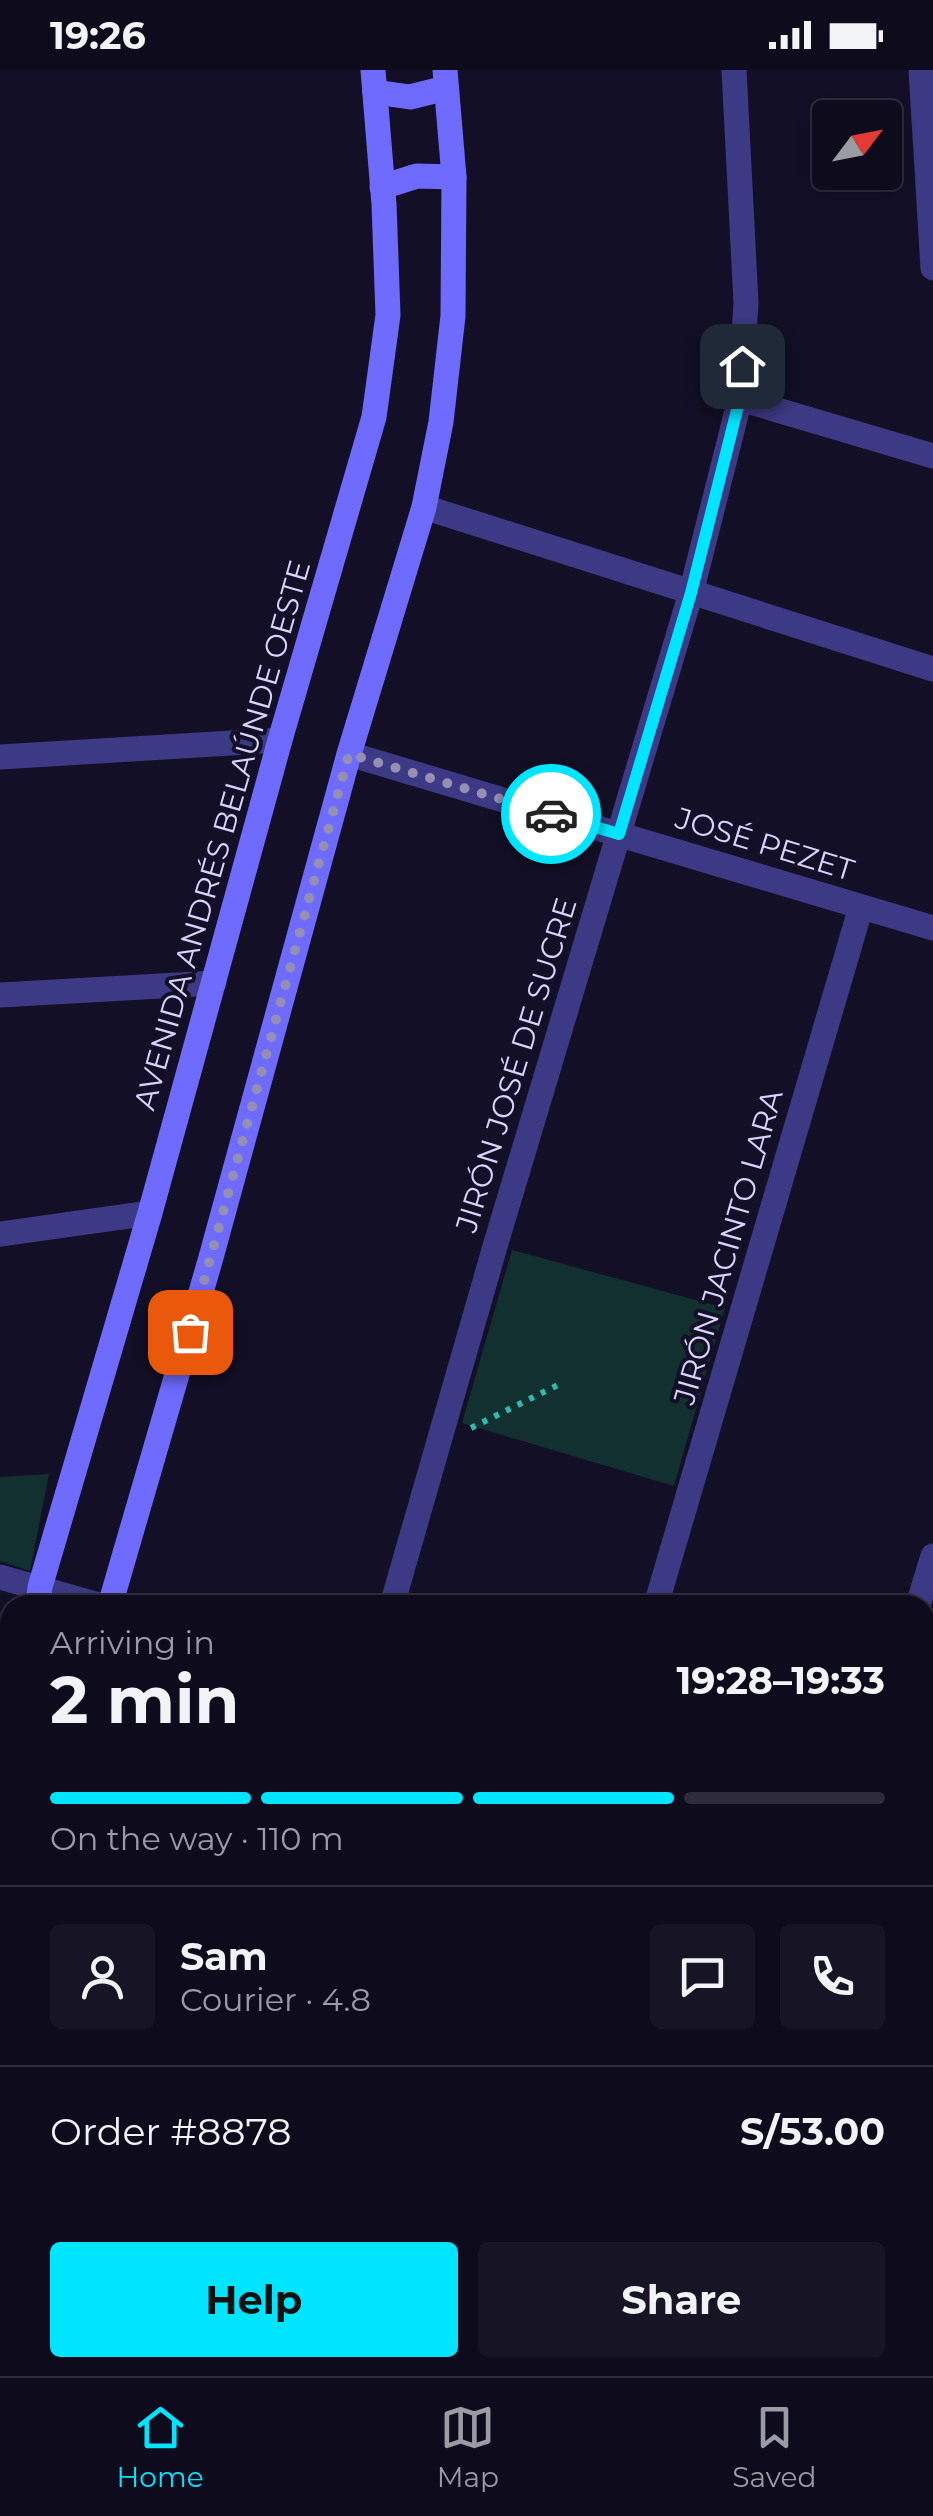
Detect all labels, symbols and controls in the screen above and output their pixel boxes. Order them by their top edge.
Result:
text: 19:26 [50,12,146,59]
north arrow [812,100,902,190]
map controls [812,100,902,190]
pin [700,324,785,409]
icon: home [715,339,770,394]
street label: AVENIDA ANDRÉS BELAÚNDE OESTE [126,556,318,1114]
courier [501,764,601,864]
icon: car [524,787,579,842]
street label: JOSÉ PEZET [670,799,859,889]
street label: JIRÓN JOSÉ DE SUCRE [447,893,585,1238]
street label: JIRÓN JACINTO LARA [665,1085,791,1410]
pin [148,1290,233,1375]
icon: bag [163,1305,218,1360]
text: Arriving in [50,1623,215,1662]
text: 19:28–19:33 [676,1657,885,1704]
text: 2 min [50,1660,239,1739]
text: On the way · 110 m [50,1819,344,1858]
button: person [50,1924,155,2029]
button: chat [650,1924,755,2029]
button: phone [780,1924,885,2029]
text: Sam [180,1933,268,1980]
text: Courier · 4.8 [180,1980,371,2019]
text: Order #8878 [50,2108,291,2155]
text: S/53.00 [740,2108,885,2155]
button: Help [50,2242,458,2357]
button: Share [478,2242,885,2357]
tab: Home [117,2400,204,2494]
tab: Map [437,2400,499,2494]
tab: Saved [732,2400,816,2494]

